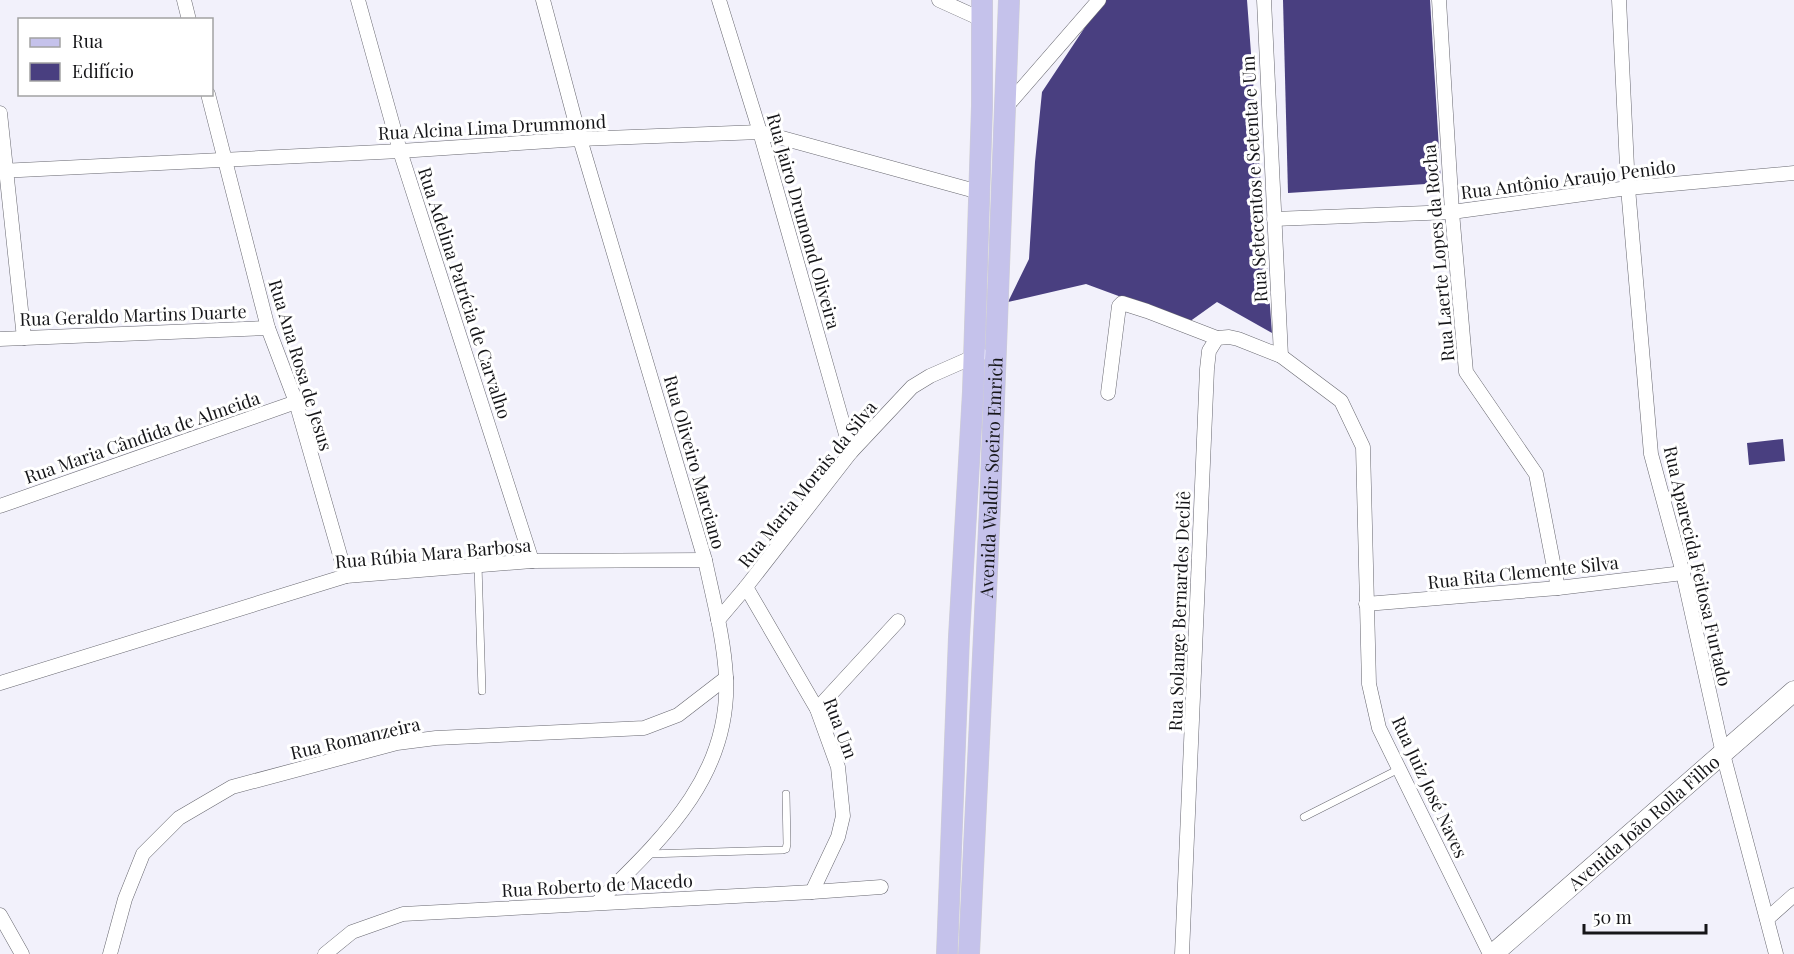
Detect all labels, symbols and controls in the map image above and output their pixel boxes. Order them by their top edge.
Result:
legend [18,18,213,96]
text: Rua [72,29,103,53]
street label: Rua Setecentos e Setenta e Um [1236,55,1272,303]
text: Edifício [72,59,134,83]
street label: Rua Alcina Lima Drummond [377,109,607,145]
street label: Rua Jairo Drumond Oliveira [762,110,846,332]
street label: Rua Laerte Lopes da Rocha [1417,143,1459,363]
street label: Rua Antônio Araujo Penido [1459,154,1677,204]
street label: Rua Adelina Patrícia de Carvalho [413,164,517,422]
street label: Rua Ana Rosa de Jesus [263,276,339,454]
street label: Rua Geraldo Martins Duarte [19,299,247,331]
street label: Avenida Waldir Soeiro Emrich [974,356,1008,599]
street label: Rua Oliveiro Marciano [659,372,731,552]
street label: Rua Maria Cândida de Almeida [21,385,263,489]
street label: Rua Maria Morais da Silva [732,396,882,572]
street label: Rua Aparecida Feitosa Furtado [1659,443,1737,689]
street label: Rua Solange Bernardes Decliê [1163,490,1195,732]
street label: Rua Rúbia Mara Barbosa [334,532,532,574]
street label: Rua Rita Clemente Silva [1426,550,1620,594]
street label: Rua Um [818,694,864,762]
street label: Rua Romanzeira [288,711,422,765]
street label: Rua Juiz José Naves [1387,712,1473,862]
street label: Avenida João Rolla Filho [1562,750,1725,896]
street label: Rua Roberto de Macedo [501,868,693,902]
scale bar [1584,897,1706,935]
text: 50 m [1593,905,1632,929]

